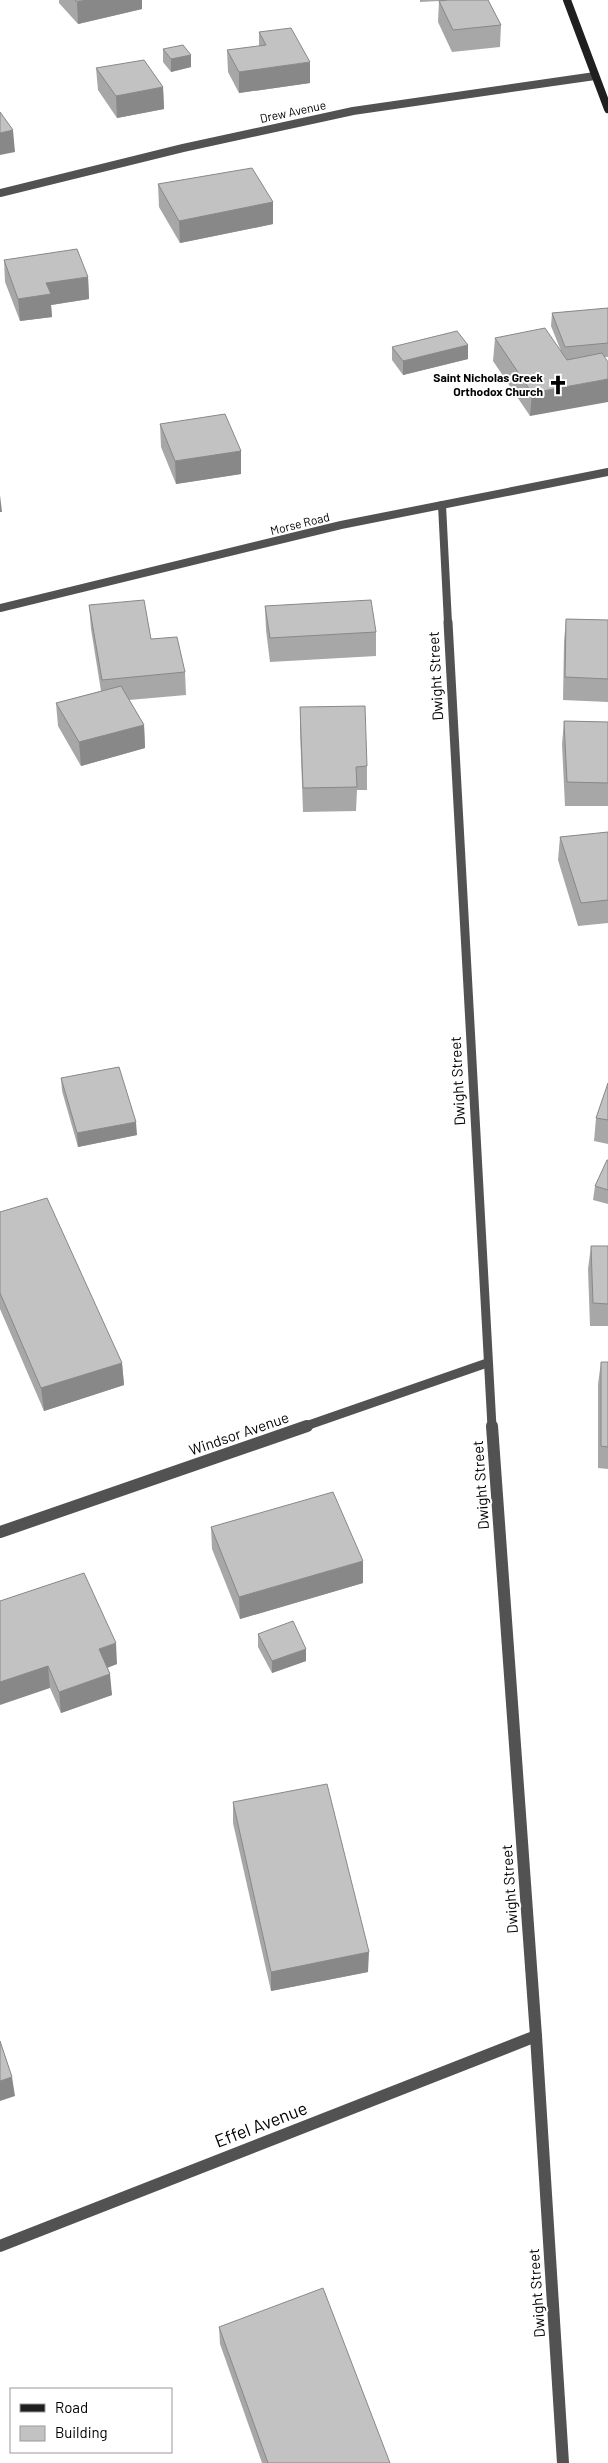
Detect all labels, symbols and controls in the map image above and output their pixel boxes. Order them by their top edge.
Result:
street label: Drew Avenue [258,97,327,125]
place label: Saint Nicholas Greek Orthodox Church [433,370,544,398]
church icon: Saint Nicholas Greek Orthodox Church [547,374,569,396]
street label: Morse Road [269,509,331,537]
street label: Dwight Street [424,631,446,721]
street label: Dwight Street [446,1036,468,1126]
street label: Windsor Avenue [186,1408,291,1459]
street label: Dwight Street [468,1440,492,1530]
street label: Dwight Street [497,1844,521,1934]
street label: Effel Avenue [211,2096,310,2152]
street label: Dwight Street [524,2248,548,2338]
legend [10,2388,172,2453]
text: Road [55,2398,88,2416]
text: Building [55,2423,108,2441]

